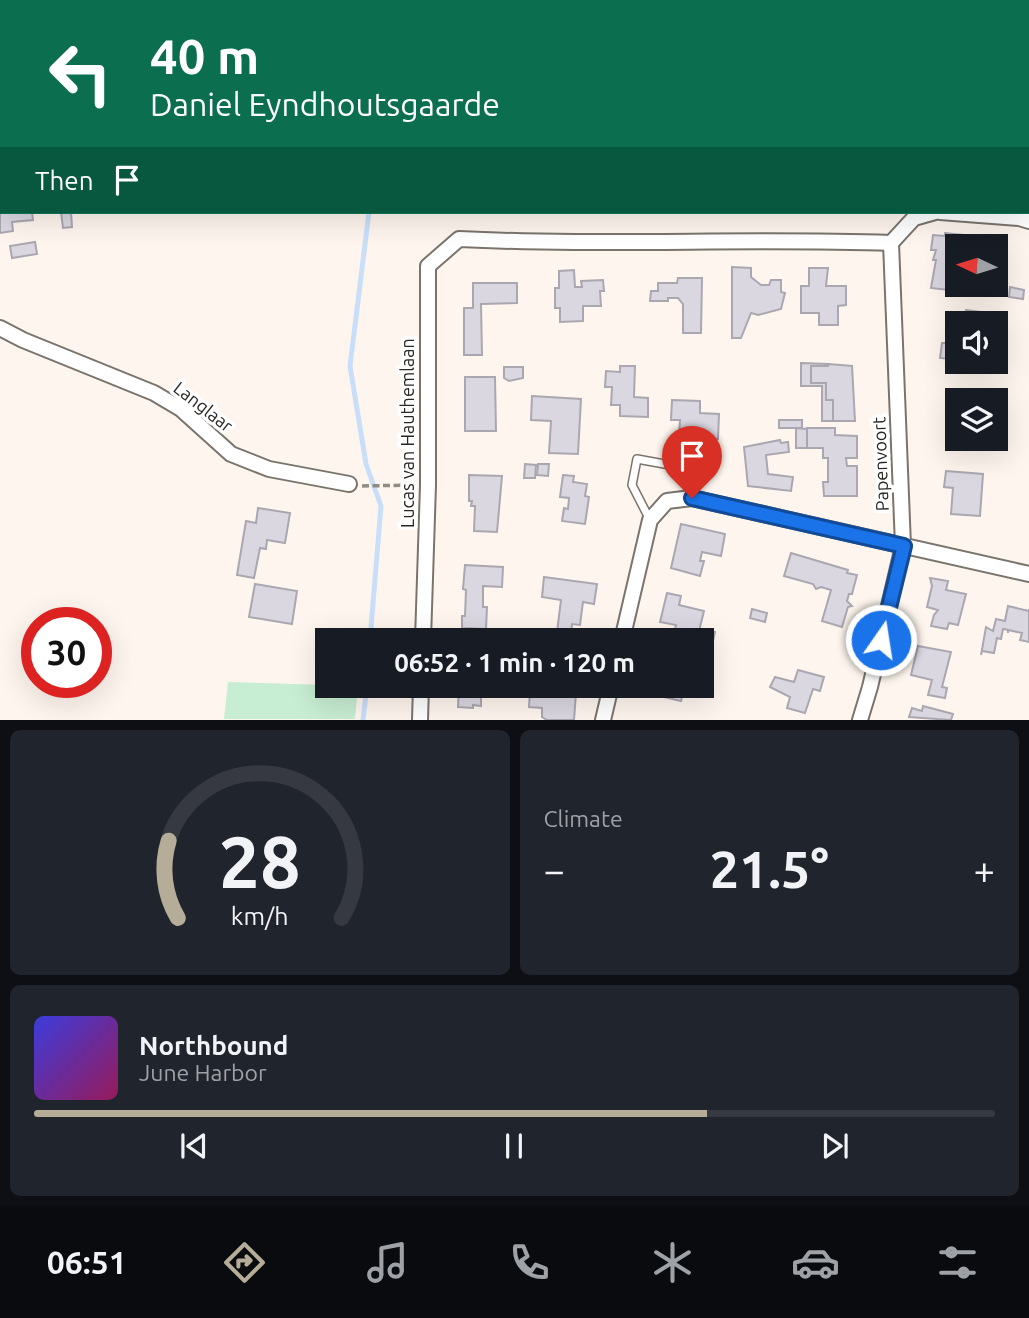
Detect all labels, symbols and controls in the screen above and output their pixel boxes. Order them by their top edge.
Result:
icon: left [35,28,126,119]
text: 40 m [150,28,259,83]
text: Daniel Eyndhoutsgaarde [150,86,500,122]
icon: arrive [108,161,146,199]
text: Then [35,166,94,195]
north arrow [945,234,1008,298]
map controls [945,234,1008,451]
button: sound [945,311,1008,374]
street label: Lucas van Hauthemlaan [397,338,417,528]
street label: Langlaar [170,377,237,435]
button: layers [945,388,1008,451]
street label: Papenvoort [868,417,892,511]
pin [662,426,722,498]
icon: arrive [673,437,711,475]
position arrow [844,603,918,677]
speed limit sign: 30 [21,607,112,698]
text: 06:52 · 1 min · 120 m [394,648,635,677]
text: Climate [544,806,623,831]
text: 28 [219,821,301,903]
text: 21.5° [710,840,829,898]
text: − [544,849,565,891]
text: + [974,849,995,891]
text: km/h [231,902,289,930]
text: Northbound [139,1031,288,1060]
text: June Harbor [139,1060,267,1085]
icon: previous [175,1127,213,1165]
icon: pause [495,1127,533,1165]
icon: next [816,1127,854,1165]
icon: directions [220,1238,269,1287]
icon: music [363,1238,412,1287]
icon: phone [505,1238,554,1287]
icon: climate [648,1238,697,1287]
icon: car [791,1238,840,1287]
icon: filters [933,1238,982,1287]
text: 06:51 [47,1244,127,1280]

